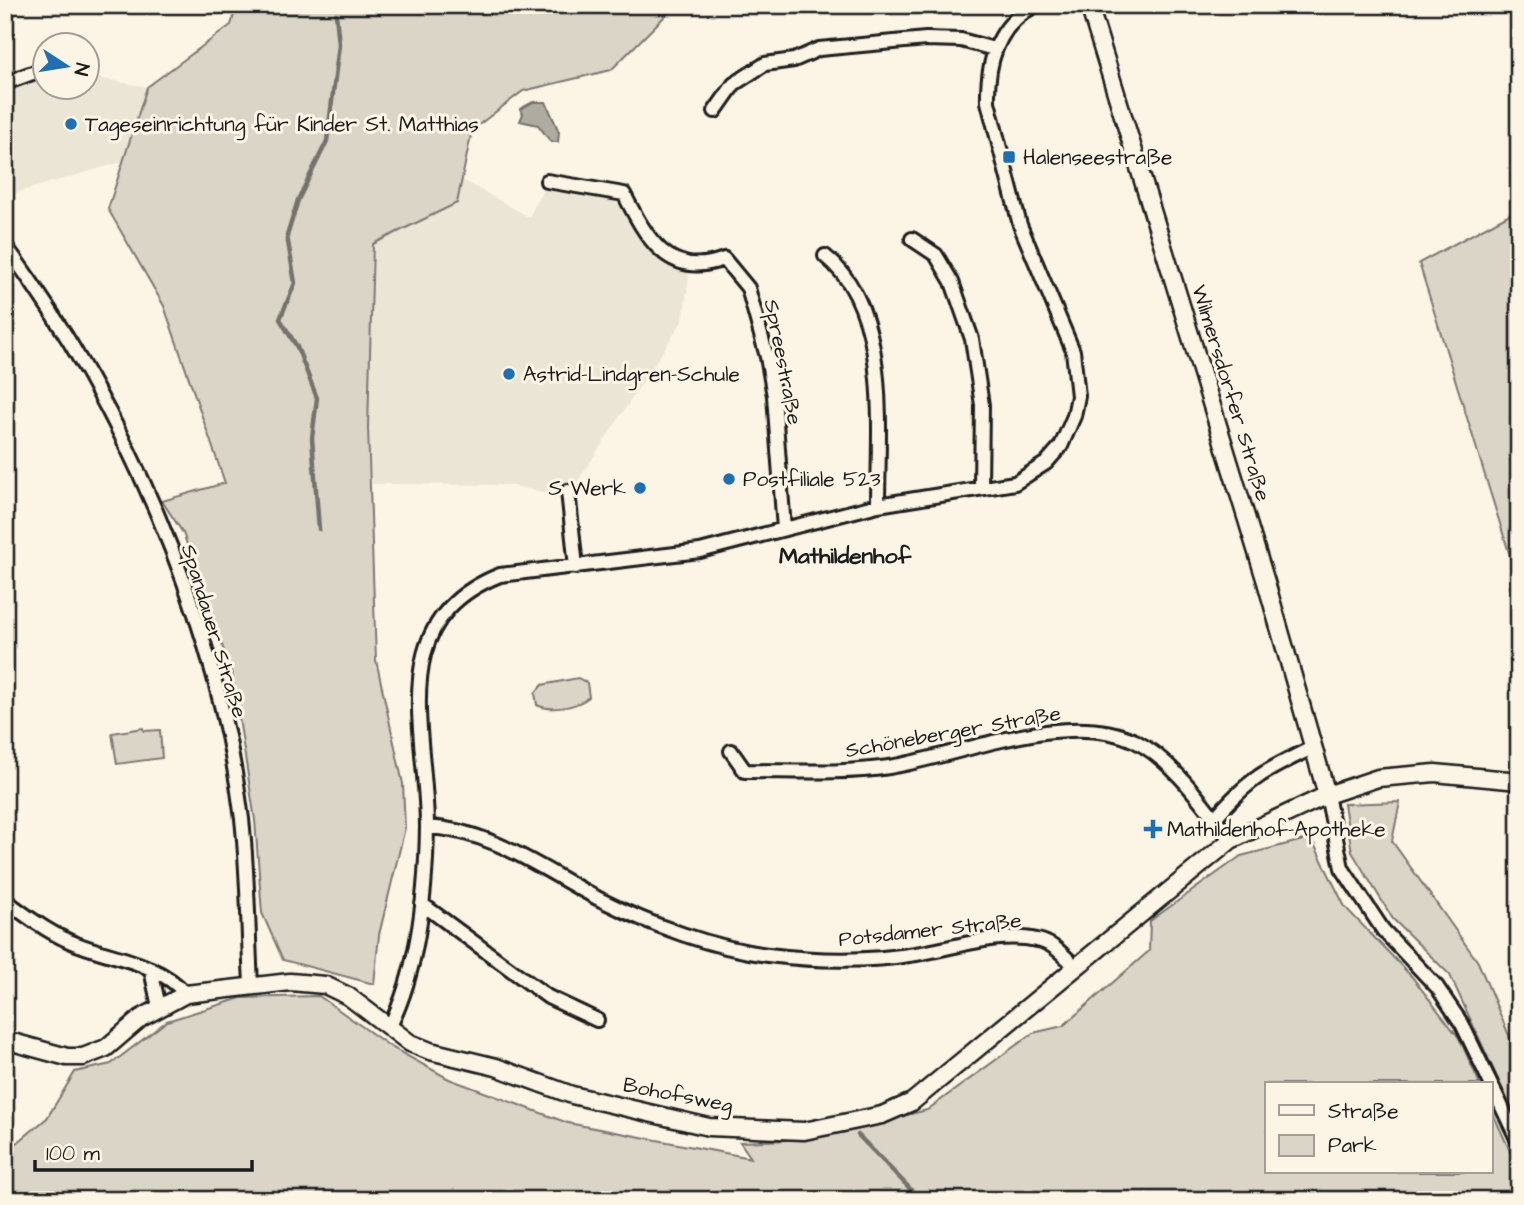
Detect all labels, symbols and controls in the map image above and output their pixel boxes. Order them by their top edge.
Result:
north arrow [32,32,102,102]
text: N [67,61,96,78]
place label: Tageseinrichtung für Kinder St. Matthias [85,110,479,141]
marker: Tageseinrichtung für Kinder St. Matthias [63,116,79,132]
place label: Halenseestraße [1023,143,1172,172]
marker: Halenseestraße [1001,149,1017,165]
street label: Wilmersdorfer Straße [1184,281,1278,505]
street label: Spreestraße [756,297,809,427]
place label: Astrid-Lindgren-Schule [523,360,740,391]
marker: Astrid-Lindgren-Schule [501,366,517,382]
place label: Postfiliale 523 [743,465,881,494]
marker: Postfiliale 523 [721,471,737,487]
place label: S Werk [549,474,626,503]
marker: S Werk [632,480,648,496]
district label: Mathildenhof [779,540,912,572]
street label: Spandauer Straße [173,541,254,722]
street label: Schöneberger Straße [843,699,1063,767]
place label: Mathildenhof-Apotheke [1167,815,1386,845]
marker: Mathildenhof-Apotheke [1145,821,1161,837]
street label: Potsdamer Straße [837,906,1023,954]
street label: Bohofsweg [620,1070,735,1122]
legend [1265,1082,1492,1174]
text: Straße [1328,1097,1399,1126]
scale bar [35,1128,252,1172]
text: Park [1328,1131,1377,1160]
text: 100 m [46,1139,101,1168]

